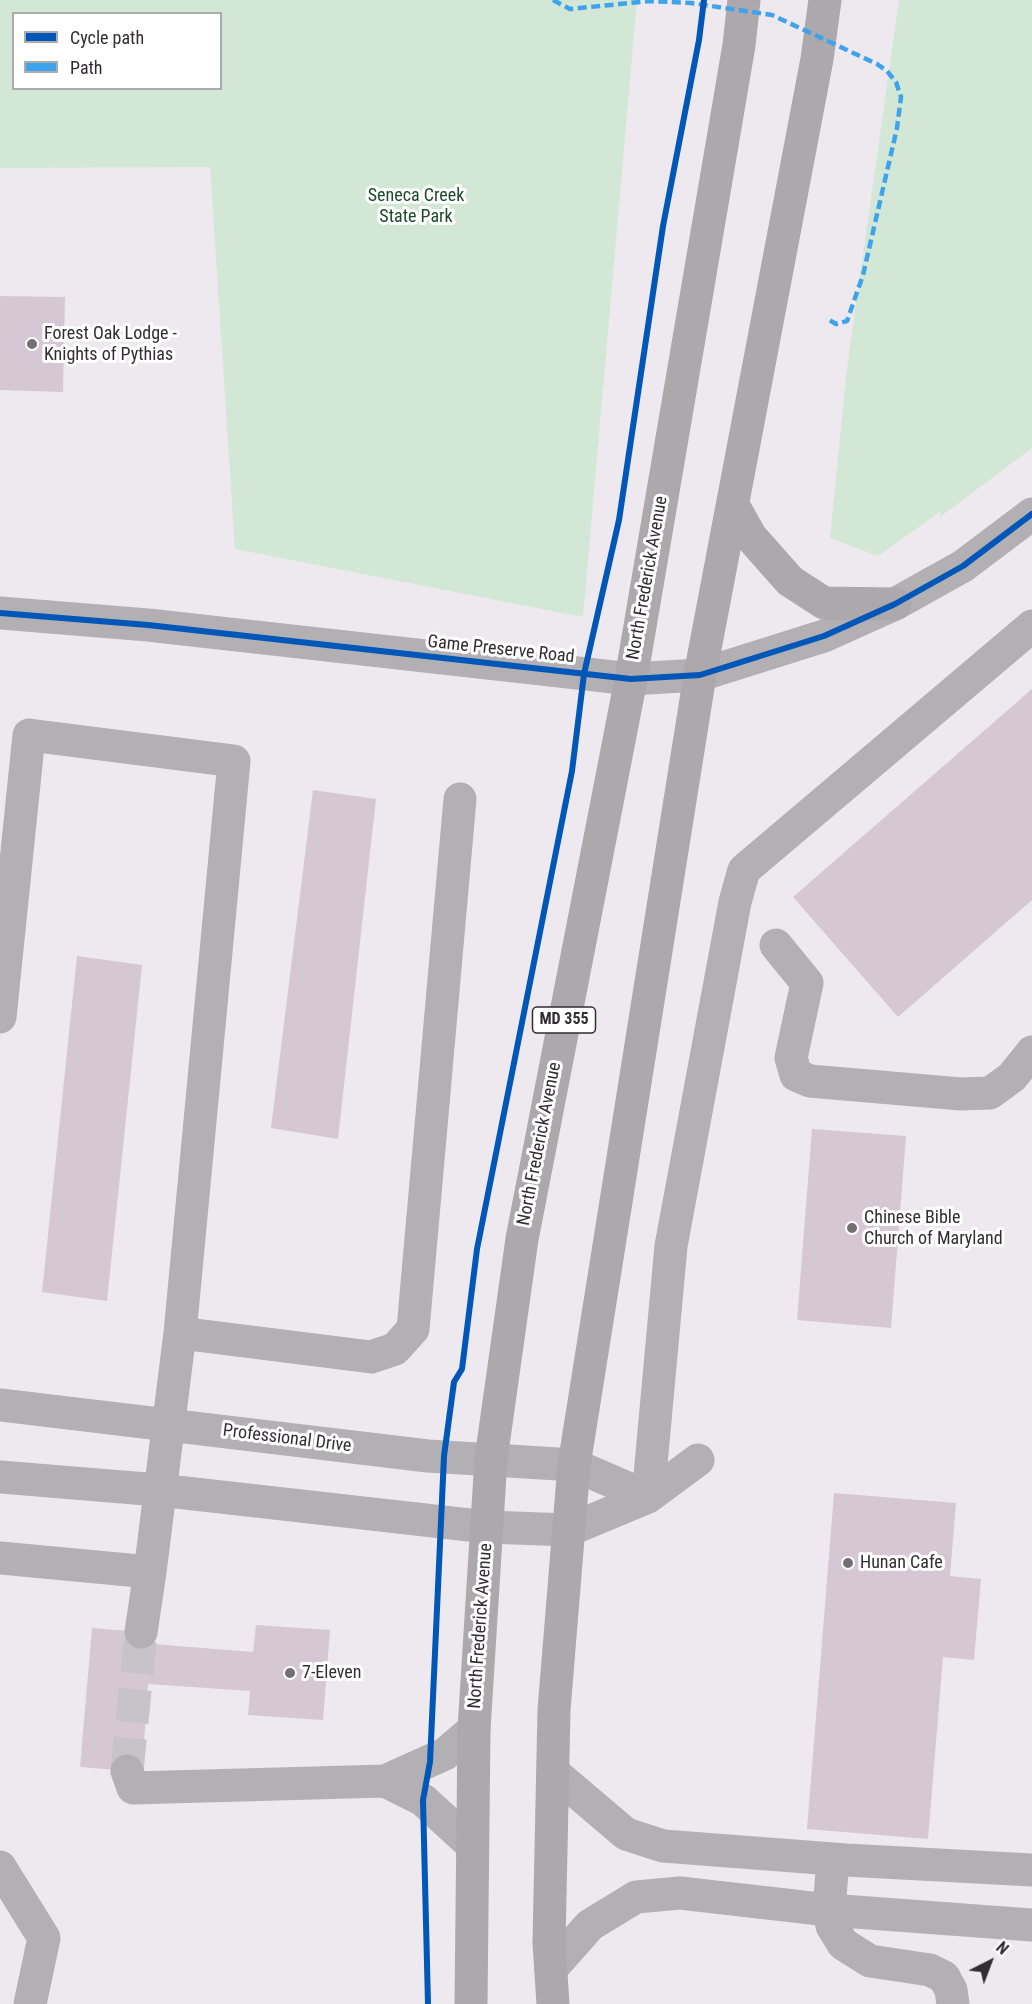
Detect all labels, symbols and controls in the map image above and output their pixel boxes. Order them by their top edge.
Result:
legend [12,12,222,90]
text: Cycle path [70,27,144,48]
text: Path [70,57,103,78]
park label: Seneca Creek State Park [368,185,464,228]
place label: Forest Oak Lodge - Knights of Pythias [44,323,177,366]
marker: Forest Oak Lodge - Knights of Pythias [25,337,39,351]
street label: North Frederick Avenue [623,494,673,662]
street label: Game Preserve Road [426,632,576,668]
road number: MD 355 [532,1007,596,1033]
street label: North Frederick Avenue [514,1061,566,1227]
place label: Chinese Bible Church of Maryland [864,1207,1003,1250]
marker: Chinese Bible Church of Maryland [845,1221,859,1235]
street label: Professional Drive [221,1420,353,1458]
street label: North Frederick Avenue [464,1543,498,1709]
place label: Hunan Cafe [860,1552,943,1574]
marker: Hunan Cafe [841,1556,855,1570]
place label: 7-Eleven [302,1662,361,1684]
marker: 7-Eleven [283,1666,297,1680]
north arrow [960,1932,1020,1992]
text: N [992,1938,1012,1959]

